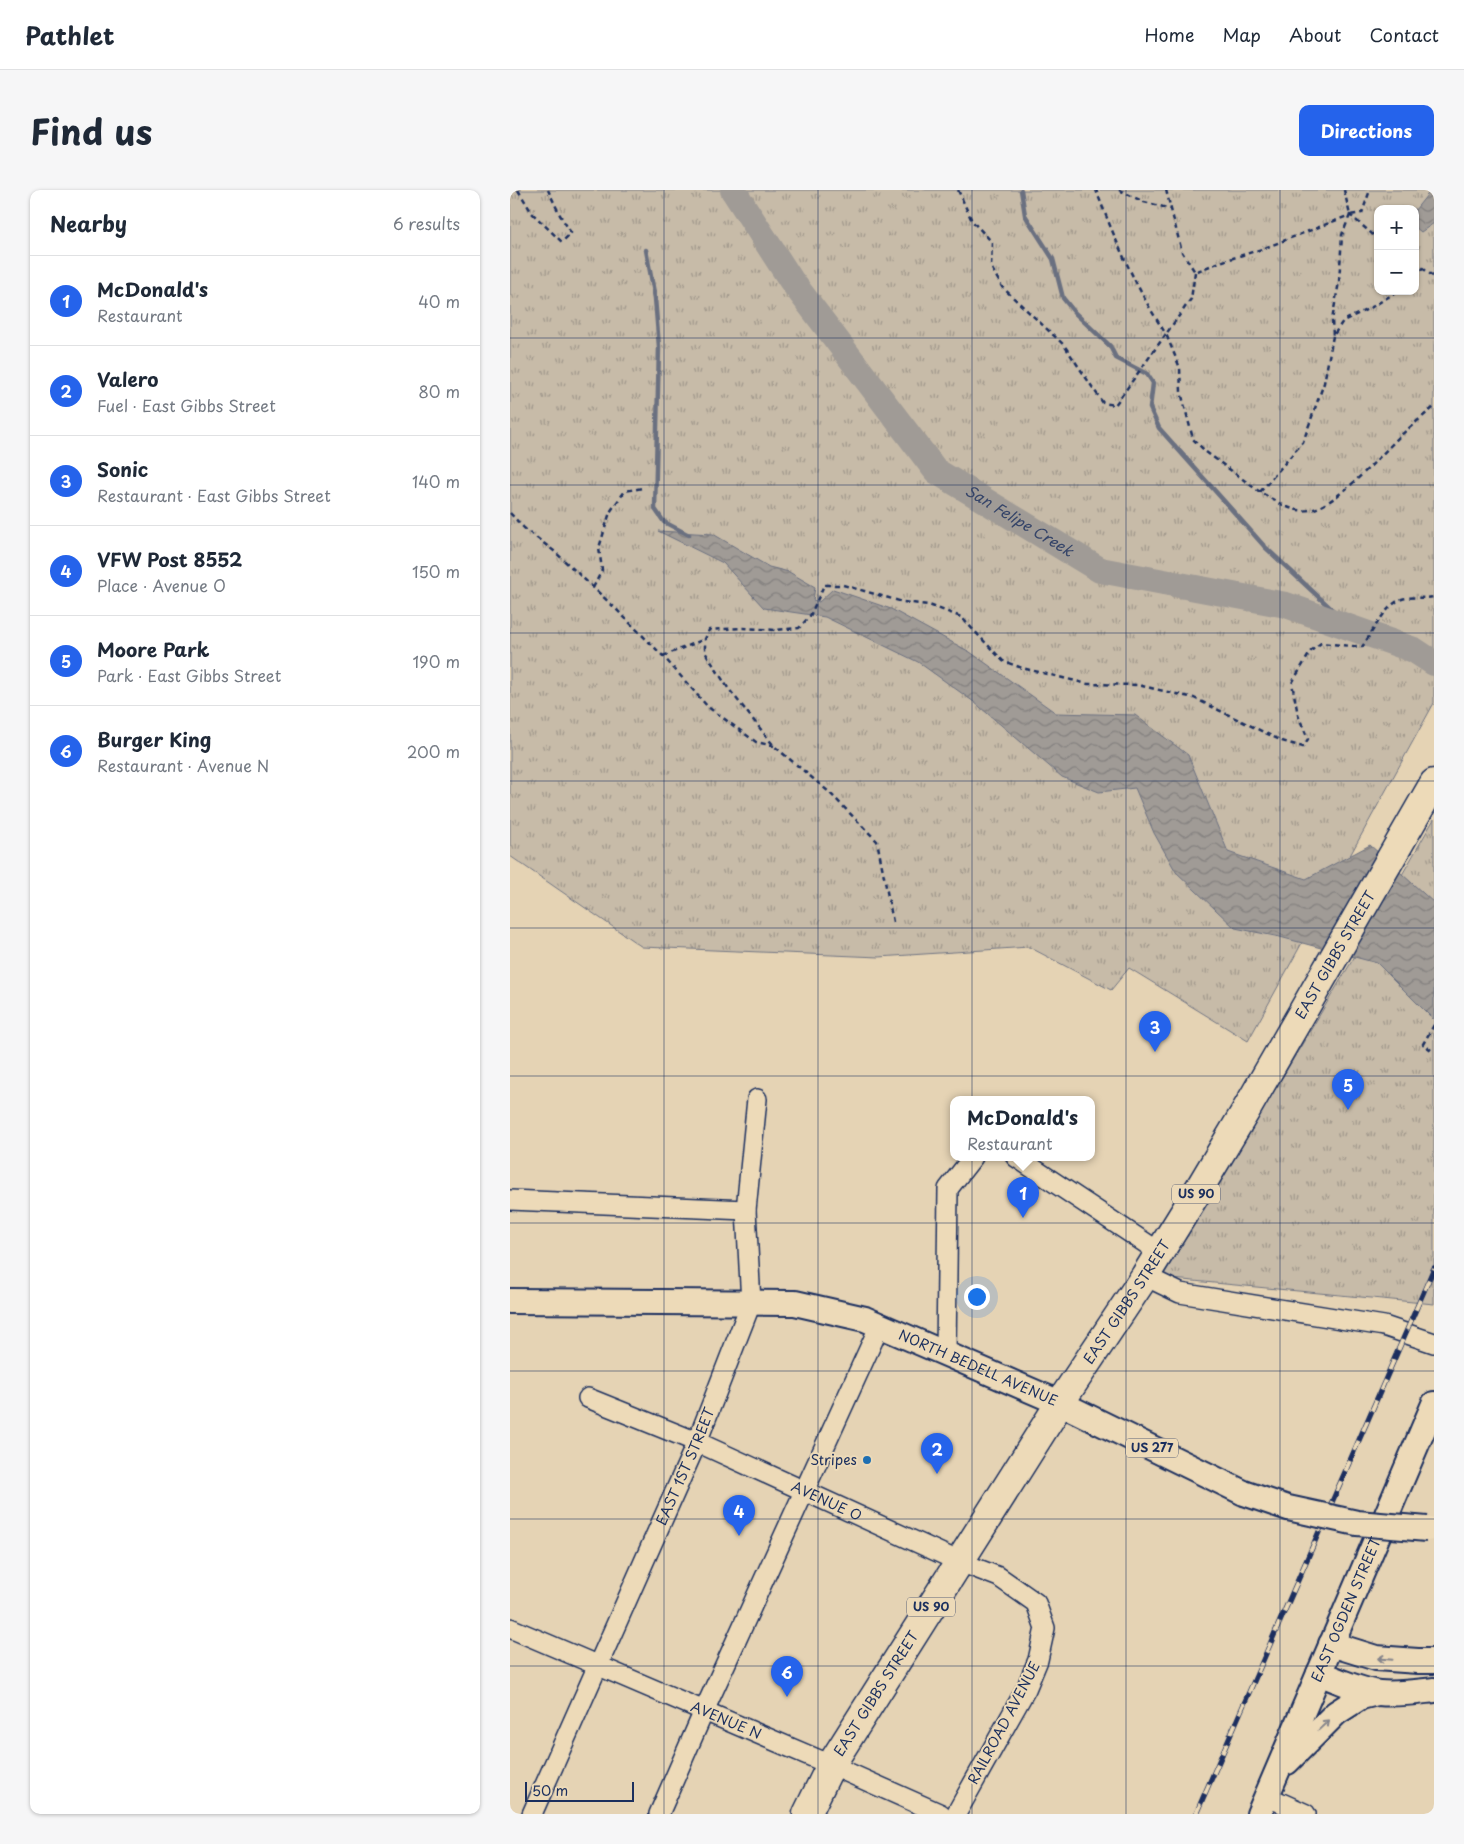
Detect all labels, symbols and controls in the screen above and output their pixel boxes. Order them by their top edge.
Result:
text: Pathlet [25,17,115,53]
text: Home [1144,21,1194,48]
text: Map [1222,21,1261,48]
text: About [1289,21,1341,48]
text: Contact [1369,21,1439,48]
text: Find us [30,104,152,157]
button: Directions [1299,105,1434,156]
map controls [1374,205,1419,295]
button: + [1374,205,1419,250]
text: Nearby [50,207,127,239]
text: 6 results [393,211,460,235]
button: − [1374,250,1419,295]
text: McDonald's [97,275,208,303]
text: 1 [62,289,70,313]
text: 40 m [418,289,460,313]
text: Restaurant [97,303,183,327]
text: Valero [97,365,158,393]
text: 2 [60,379,72,403]
text: 80 m [418,379,460,403]
text: Fuel · East Gibbs Street [97,393,276,417]
text: Sonic [97,455,148,483]
text: 3 [61,469,71,493]
text: 140 m [412,469,460,493]
water label: San Felipe Creek [962,478,1079,562]
text: Restaurant · East Gibbs Street [97,483,331,507]
text: VFW Post 8552 [97,545,242,573]
text: 4 [61,559,71,583]
text: 150 m [412,559,460,583]
text: Place · Avenue O [97,573,226,597]
text: Moore Park [97,635,209,663]
text: 5 [61,649,71,673]
text: 190 m [412,649,460,673]
text: Park · East Gibbs Street [97,663,281,687]
text: Burger King [97,725,211,753]
text: 6 [60,739,72,763]
text: 200 m [407,739,460,763]
text: Restaurant · Avenue N [97,753,269,777]
street label: EAST GIBBS STREET [1290,886,1380,1023]
pin: 3 [1139,1011,1171,1052]
pin: 5 [1332,1069,1364,1110]
popup [950,1096,1095,1161]
text: McDonald's [967,1103,1078,1131]
text: Restaurant [967,1131,1053,1155]
pin: 1 [1007,1177,1039,1218]
road number: US 90 [1172,1184,1220,1204]
street label: EAST GIBBS STREET [1078,1235,1175,1368]
your location [964,1284,990,1310]
street label: NORTH BEDELL AVENUE [896,1324,1061,1411]
street label: EAST 1ST STREET [650,1404,720,1529]
pin: 2 [921,1433,953,1474]
road number: US 277 [1126,1438,1178,1458]
place label: Stripes [810,1449,857,1470]
marker: Stripes [861,1454,873,1466]
street label: AVENUE O [788,1476,865,1526]
pin: 4 [723,1495,755,1536]
street label: EAST OGDEN STREET [1306,1534,1386,1685]
road number: US 90 [907,1598,955,1616]
street label: EAST GIBBS STREET [828,1626,924,1760]
one-way arrow [1378,1654,1394,1663]
pin: 6 [771,1656,803,1697]
street label: RAILROAD AVENUE [962,1657,1045,1788]
street label: AVENUE N [688,1695,765,1744]
one-way arrow [1317,1719,1330,1731]
scale bar [525,1779,634,1802]
text: 50 m [532,1780,568,1801]

